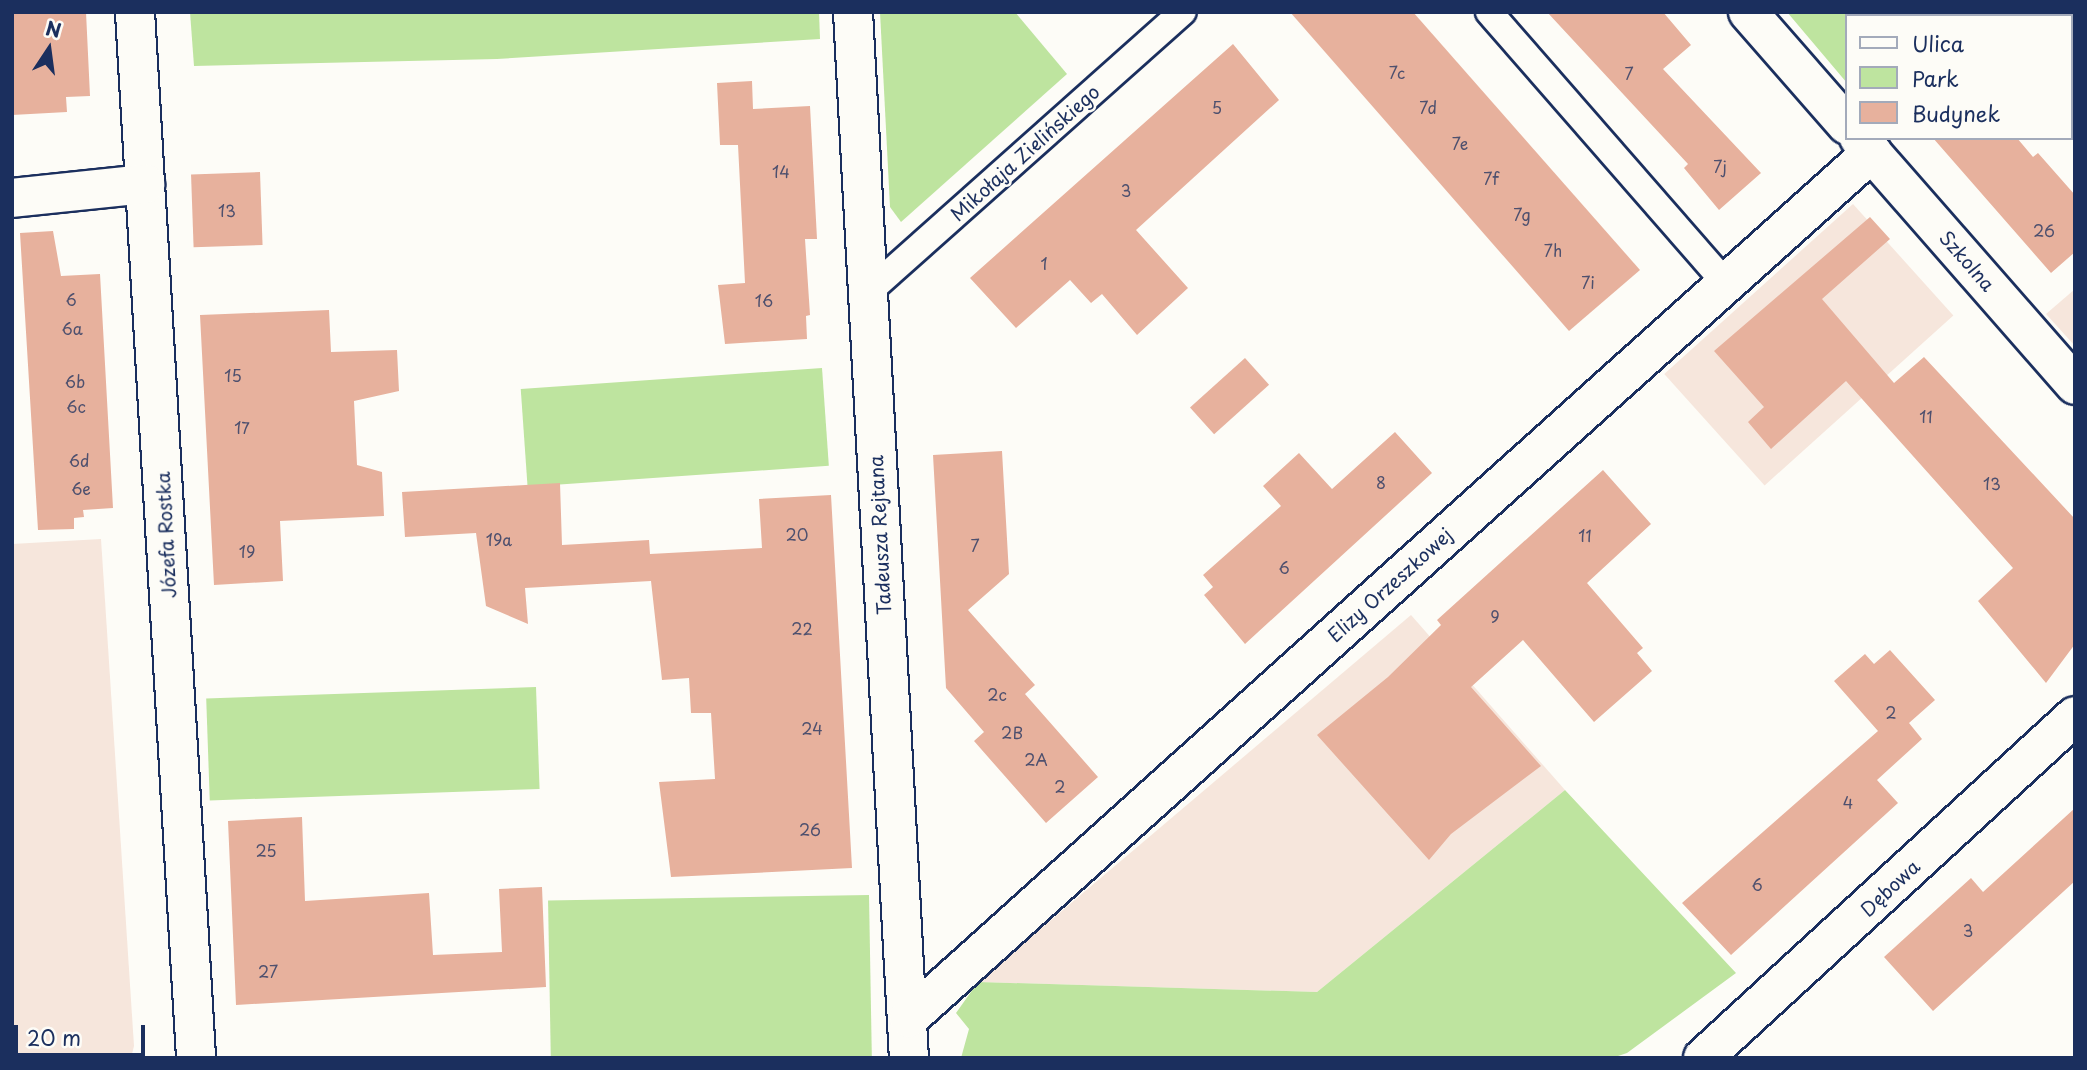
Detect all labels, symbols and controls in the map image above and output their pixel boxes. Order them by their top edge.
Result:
text: N [43,13,64,44]
north arrow [14,14,84,84]
legend [1846,14,2073,140]
text: Ulica [1912,27,1964,59]
house number: 7c [1389,62,1405,82]
text: Park [1912,62,1959,94]
house number: 7 [1624,63,1634,83]
street label: Mikołaja Zielińskiego [946,80,1104,226]
house number: 5 [1212,97,1222,117]
house number: 7d [1419,97,1437,117]
text: Budynek [1912,97,2000,129]
house number: 7e [1452,133,1468,153]
house number: 7j [1713,156,1727,176]
house number: 14 [772,161,790,181]
house number: 7f [1483,168,1499,188]
house number: 3 [1121,180,1131,200]
house number: 13 [218,200,236,220]
house number: 7g [1513,204,1531,224]
house number: 26 [2033,220,2055,240]
street label: Szkolna [1935,226,1999,296]
house number: 7h [1544,240,1562,260]
house number: 1 [1040,253,1048,273]
house number: 7i [1581,272,1595,292]
house number: 6 [65,289,77,309]
house number: 16 [755,290,773,310]
house number: 6a [61,318,83,338]
house number: 15 [224,365,242,385]
house number: 6b [65,371,85,391]
house number: 6c [66,396,86,416]
house number: 11 [1919,406,1933,426]
house number: 17 [234,417,250,437]
house number: 6d [69,450,89,470]
street label: Tadeusza Rejtana [864,454,896,616]
street label: Józefa Rostka [151,471,181,599]
house number: 8 [1376,472,1386,492]
house number: 13 [1983,473,2001,493]
house number: 6e [71,478,91,498]
street label: Elizy Orzeszkowej [1323,523,1457,647]
house number: 20 [786,524,808,544]
house number: 11 [1578,525,1592,545]
house number: 19a [486,529,512,549]
house number: 7 [970,535,980,555]
house number: 19 [239,541,255,561]
house number: 6 [1278,557,1290,577]
house number: 9 [1490,606,1500,626]
house number: 22 [791,618,813,638]
house number: 2c [987,684,1007,704]
house number: 2 [1885,702,1897,722]
house number: 24 [801,718,823,738]
house number: 2B [1001,722,1023,742]
house number: 2A [1024,749,1048,769]
house number: 2 [1054,776,1066,796]
house number: 4 [1843,792,1853,812]
house number: 26 [799,819,821,839]
house number: 25 [255,840,277,860]
street label: Dębowa [1856,855,1924,921]
house number: 6 [1751,874,1763,894]
house number: 3 [1963,920,1973,940]
house number: 27 [258,961,278,981]
scale bar [18,1010,149,1054]
text: 20 m [27,1021,81,1053]

